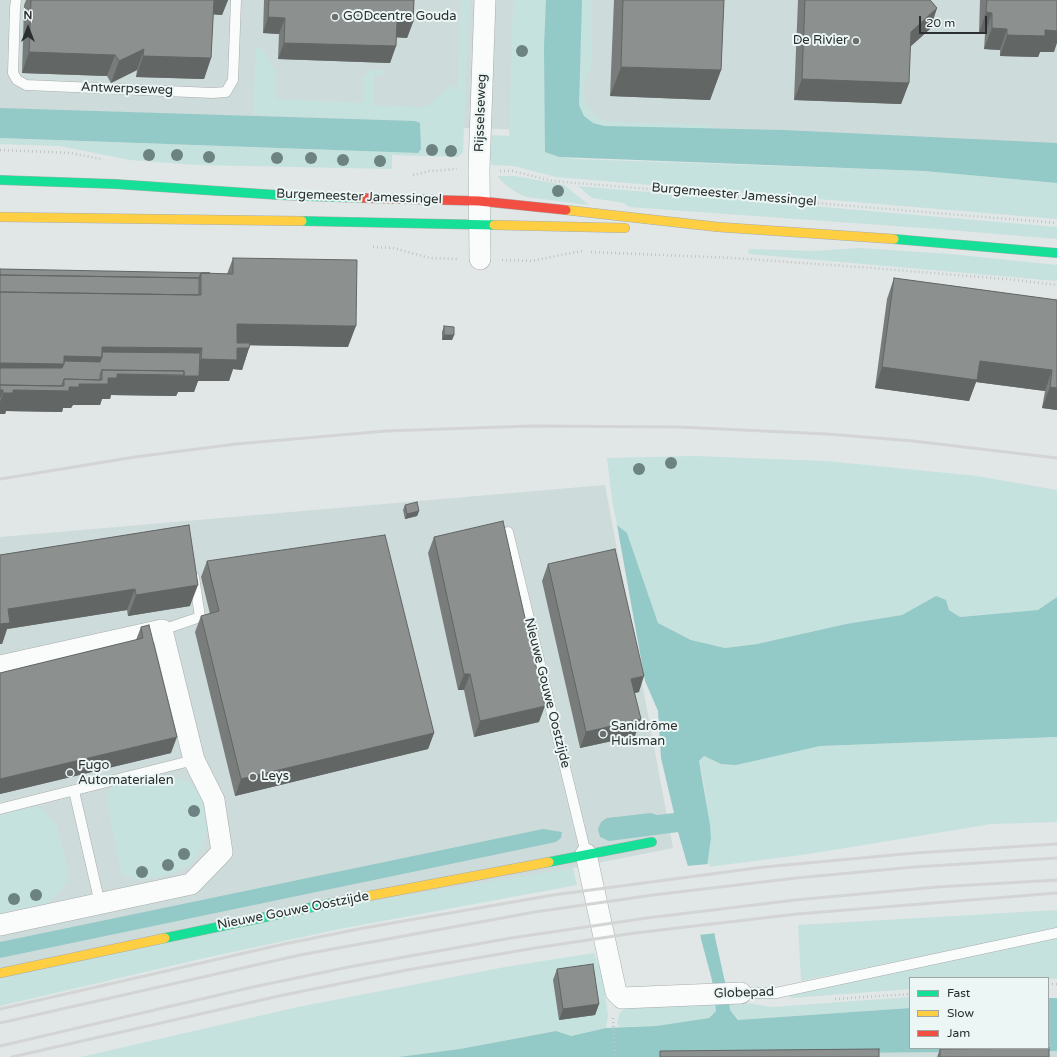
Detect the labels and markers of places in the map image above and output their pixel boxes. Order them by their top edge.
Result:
place label: GODcentre Gouda [343,9,457,25]
marker: GODcentre Gouda [330,12,340,22]
place label: De Rivier [793,33,848,49]
marker: De Rivier [851,36,861,46]
place label: Sanidrõme Huisman [611,719,678,750]
marker: Sanidrõme Huisman [598,729,608,739]
place label: Fugo Automaterialen [78,758,174,789]
marker: Fugo Automaterialen [65,768,75,778]
place label: Leys [261,769,289,785]
marker: Leys [248,772,258,782]

